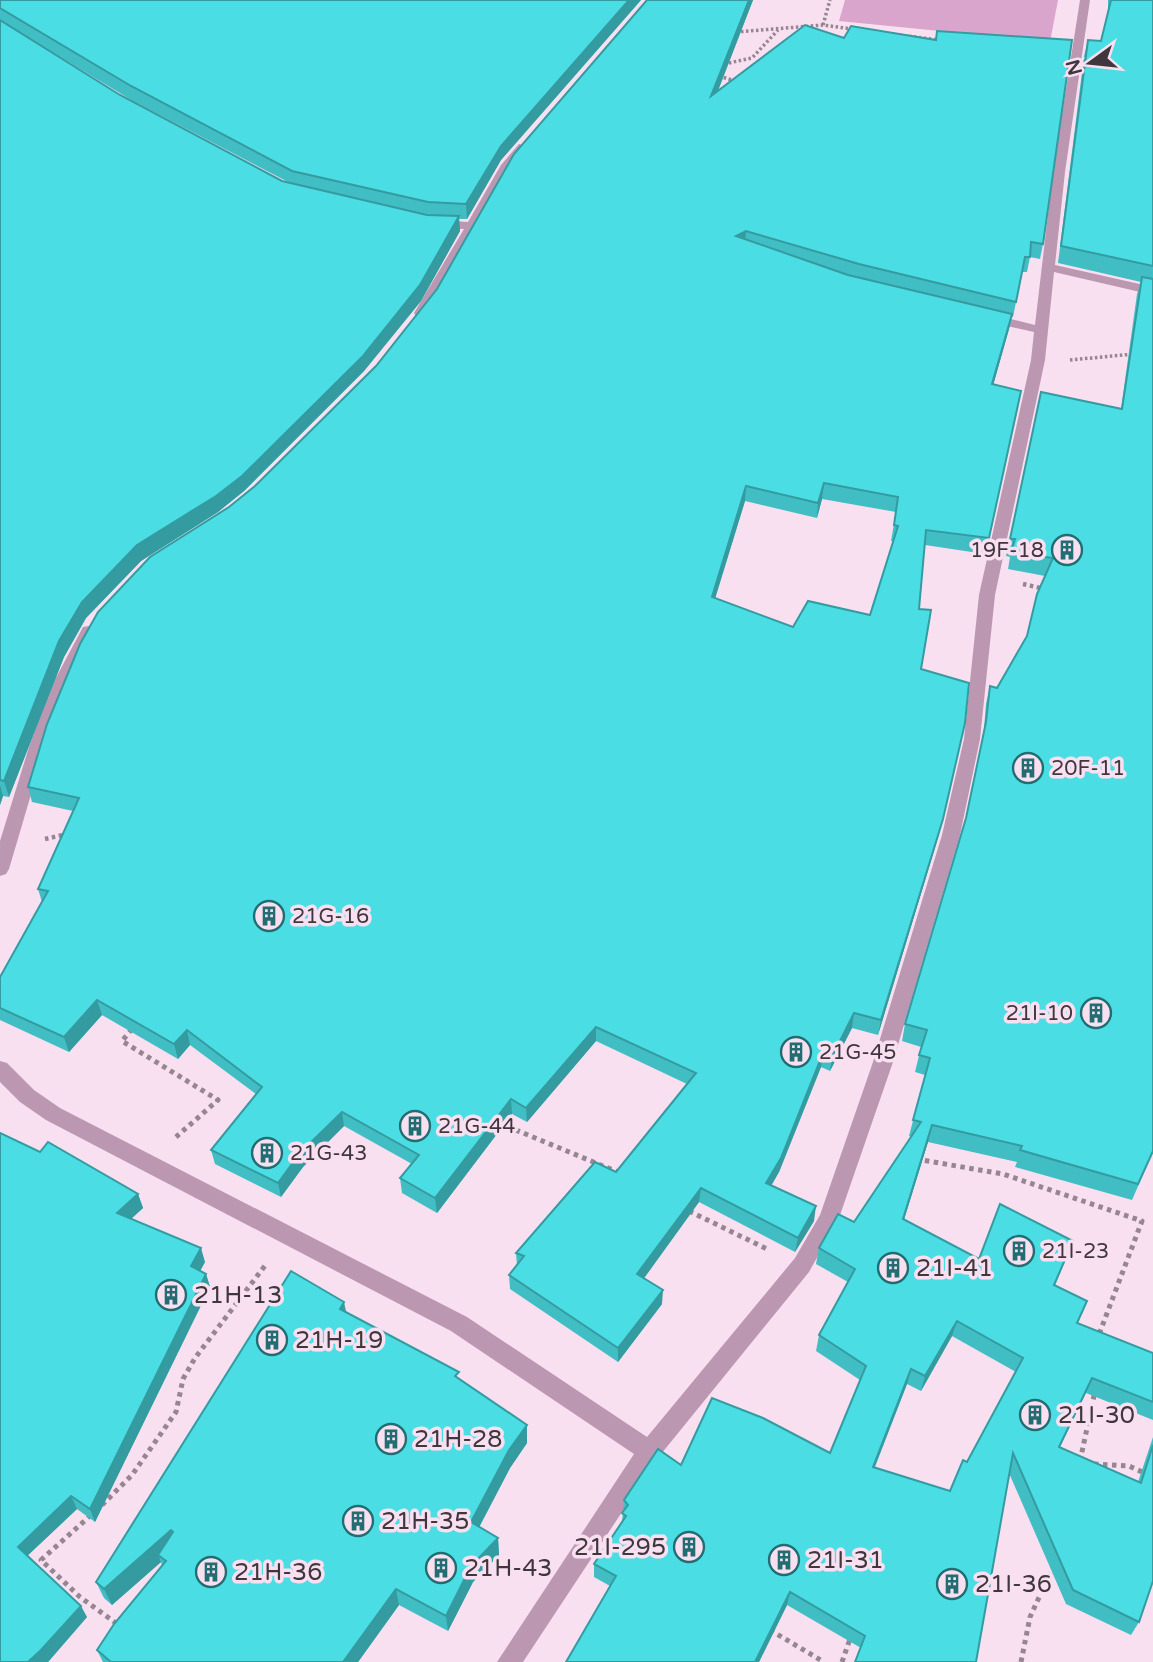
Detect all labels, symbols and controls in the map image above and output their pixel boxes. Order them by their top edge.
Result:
north arrow [1055,28,1125,98]
text: N [1062,57,1087,77]
building icon: 19F-18 [1050,533,1084,567]
place label: 19F-18 [970,538,1044,563]
building icon: 20F-11 [1011,751,1045,785]
place label: 20F-11 [1051,756,1125,781]
building icon: 21G-16 [252,899,286,933]
place label: 21G-16 [292,904,369,929]
building icon: 21I-10 [1079,996,1113,1030]
place label: 21I-10 [1006,1001,1073,1026]
building icon: 21G-45 [779,1035,813,1069]
place label: 21G-45 [819,1040,896,1065]
building icon: 21G-44 [398,1109,432,1143]
place label: 21G-44 [438,1114,515,1139]
building icon: 21G-43 [250,1136,284,1170]
place label: 21G-43 [290,1141,367,1166]
building icon: 21I-23 [1002,1234,1036,1268]
place label: 21I-23 [1042,1239,1109,1264]
building icon: 21I-41 [876,1251,910,1285]
place label: 21I-41 [916,1254,993,1283]
building icon: 21H-13 [154,1278,188,1312]
place label: 21H-13 [194,1281,282,1310]
building icon: 21H-19 [255,1323,289,1357]
place label: 21H-19 [295,1326,383,1355]
building icon: 21I-30 [1018,1398,1052,1432]
place label: 21I-30 [1058,1401,1135,1430]
building icon: 21H-28 [374,1422,408,1456]
place label: 21H-28 [414,1425,502,1454]
building icon: 21H-35 [341,1504,375,1538]
place label: 21H-35 [381,1507,469,1536]
building icon: 21I-295 [672,1530,706,1564]
place label: 21I-295 [574,1533,666,1562]
building icon: 21I-31 [767,1543,801,1577]
place label: 21I-31 [807,1546,884,1575]
building icon: 21H-43 [424,1551,458,1585]
place label: 21H-43 [464,1554,552,1583]
building icon: 21H-36 [194,1555,228,1589]
place label: 21H-36 [234,1558,322,1587]
building icon: 21I-36 [935,1567,969,1601]
place label: 21I-36 [975,1570,1052,1599]

